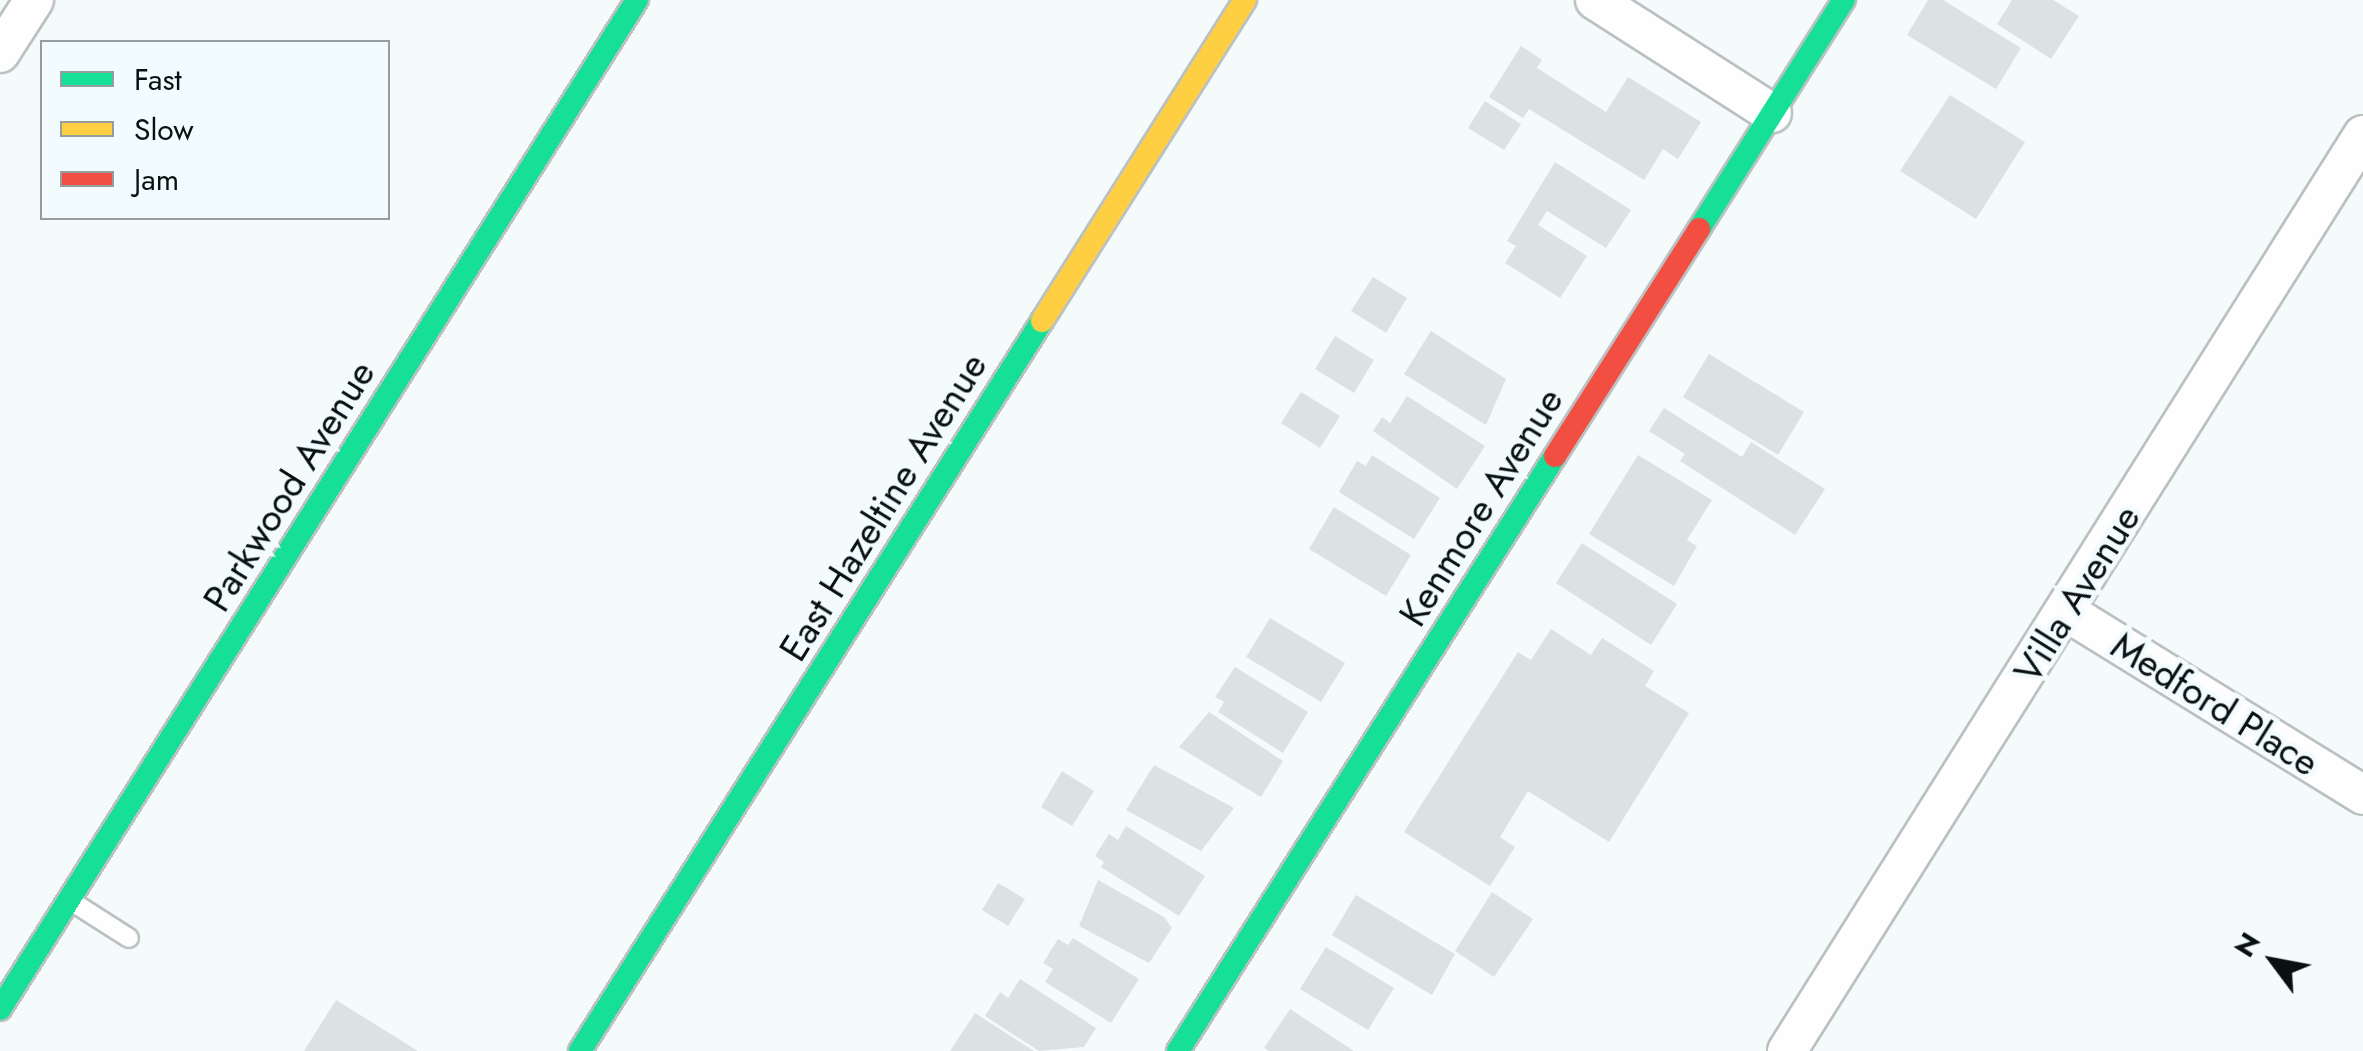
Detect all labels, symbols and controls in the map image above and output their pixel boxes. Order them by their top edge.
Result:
legend [40,40,390,220]
text: Fast [134,58,182,101]
text: Slow [134,108,194,151]
text: Jam [134,158,179,201]
street label: East Hazeltine Avenue [770,345,996,669]
street label: Parkwood Avenue [194,352,384,620]
street label: Kenmore Avenue [1390,380,1572,634]
street label: Villa Avenue [2005,497,2149,691]
street label: Medford Place [2103,622,2327,786]
north arrow [2223,911,2323,1011]
text: N [2224,925,2270,965]

